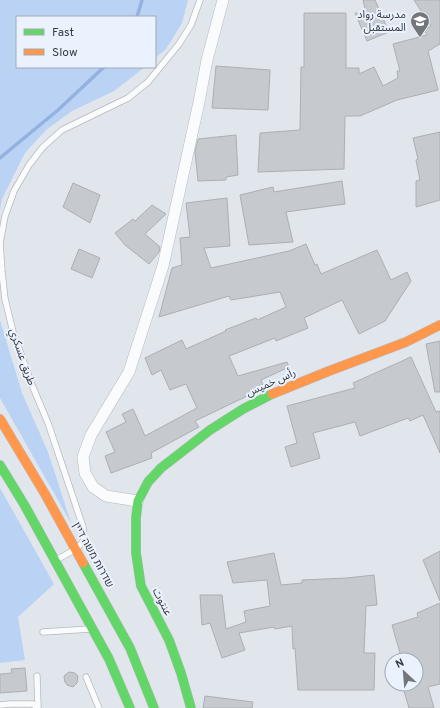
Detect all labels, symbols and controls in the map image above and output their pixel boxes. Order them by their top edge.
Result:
place label: مدرسة رواد المستقبل [357,8,406,35]
school or university icon: مدرسة رواد المستقبل [409,10,431,38]
legend [16,16,156,68]
text: Fast [52,25,74,41]
text: Slow [52,45,78,61]
street label: طريق عسكري [4,327,38,388]
street label: رأس خميس [244,365,298,400]
street label: שדרות משה דיין [69,520,117,590]
street label: عنتوت [149,586,175,619]
north arrow [384,652,424,692]
text: N [393,656,407,672]

